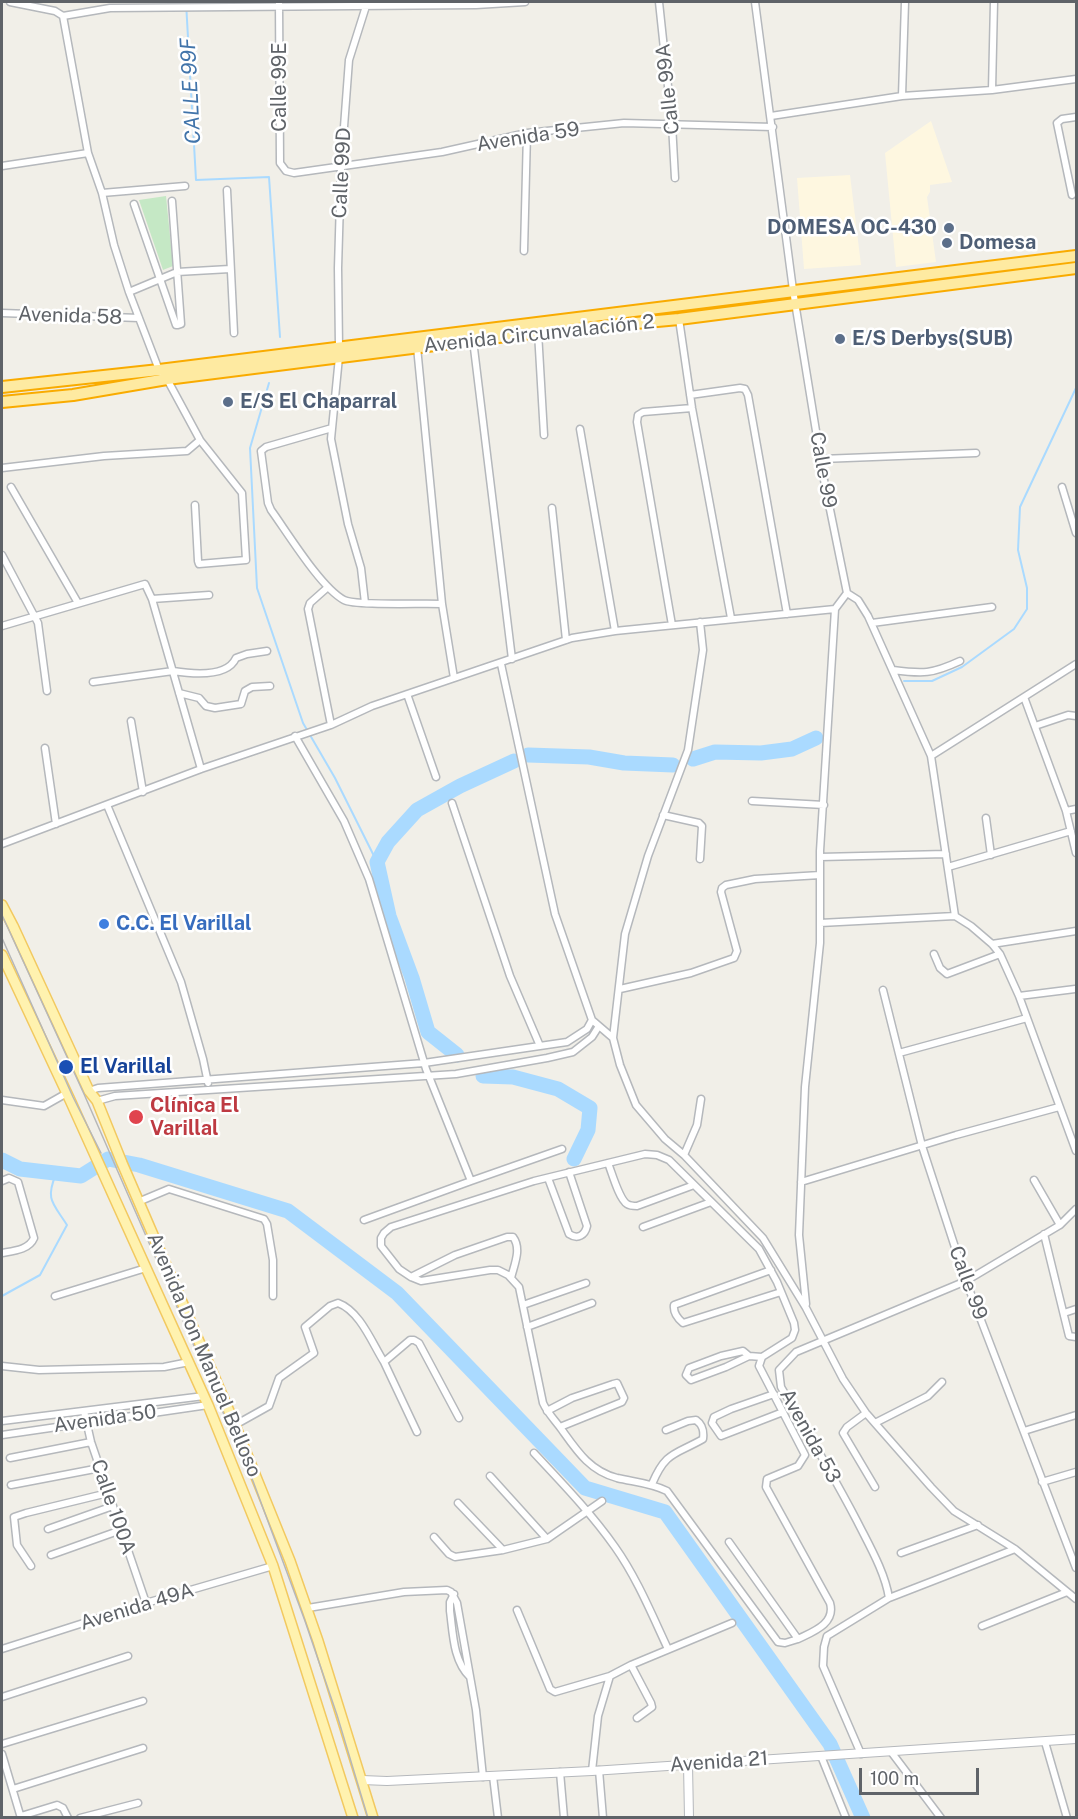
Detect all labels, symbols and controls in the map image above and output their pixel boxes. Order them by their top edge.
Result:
water label: CALLE 99F [176,37,206,145]
street label: Calle 99E [268,42,292,132]
street label: Calle 99A [651,42,685,136]
street label: Avenida 59 [475,117,581,157]
street label: Calle 99D [328,127,356,219]
place label: DOMESA OC-430 [767,216,937,240]
marker: DOMESA OC-430 [942,221,956,235]
place label: Domesa [959,231,1036,255]
marker: Domesa [940,236,954,250]
street label: Avenida 58 [17,302,123,330]
street label: Avenida Circunvalación 2 [422,310,656,358]
place label: E/S Derbys(SUB) [852,327,1014,351]
marker: E/S Derbys(SUB) [833,332,847,346]
place label: E/S El Chaparral [240,390,397,414]
marker: E/S El Chaparral [221,395,235,409]
street label: Calle 99 [804,430,842,510]
place label: C.C. El Varillal [116,912,252,936]
marker: C.C. El Varillal [97,917,111,931]
place label: El Varillal [80,1055,172,1079]
marker: El Varillal [57,1058,75,1076]
place label: Clínica El Varillal [150,1094,239,1141]
marker: Clínica El Varillal [127,1108,145,1126]
street label: Avenida Don Manuel Belloso [142,1229,266,1481]
street label: Calle 99 [944,1243,992,1323]
street label: Avenida 53 [774,1385,846,1487]
street label: Avenida 50 [52,1400,158,1438]
street label: Calle 100A [86,1456,140,1558]
street label: Avenida 49A [77,1578,197,1636]
street label: Avenida 21 [669,1747,769,1777]
scale bar [862,1756,982,1794]
text: 100 m [870,1768,919,1789]

